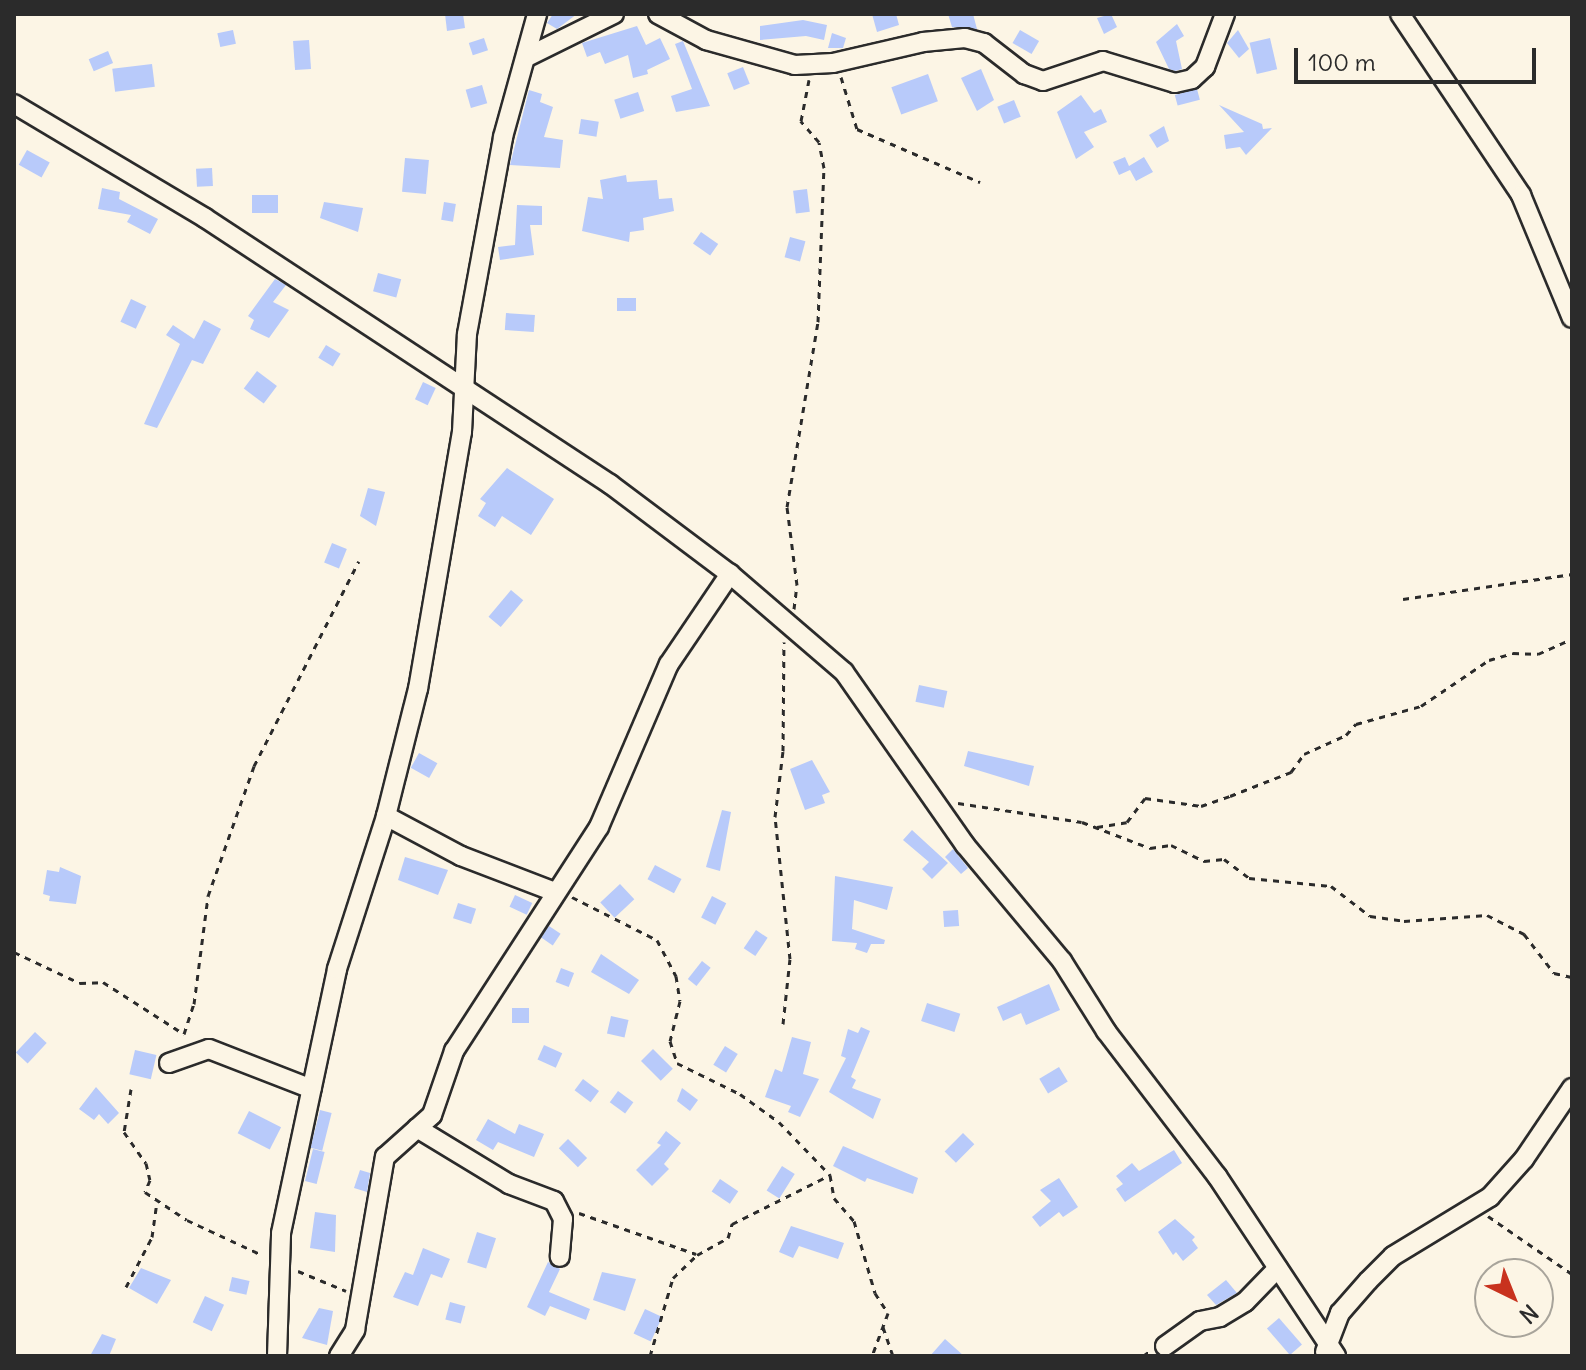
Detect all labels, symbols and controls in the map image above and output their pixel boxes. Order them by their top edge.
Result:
scale bar [1298,32,1540,82]
text: 100 m [1308,47,1376,77]
north arrow [1474,1258,1554,1338]
text: N [1514,1299,1544,1330]

